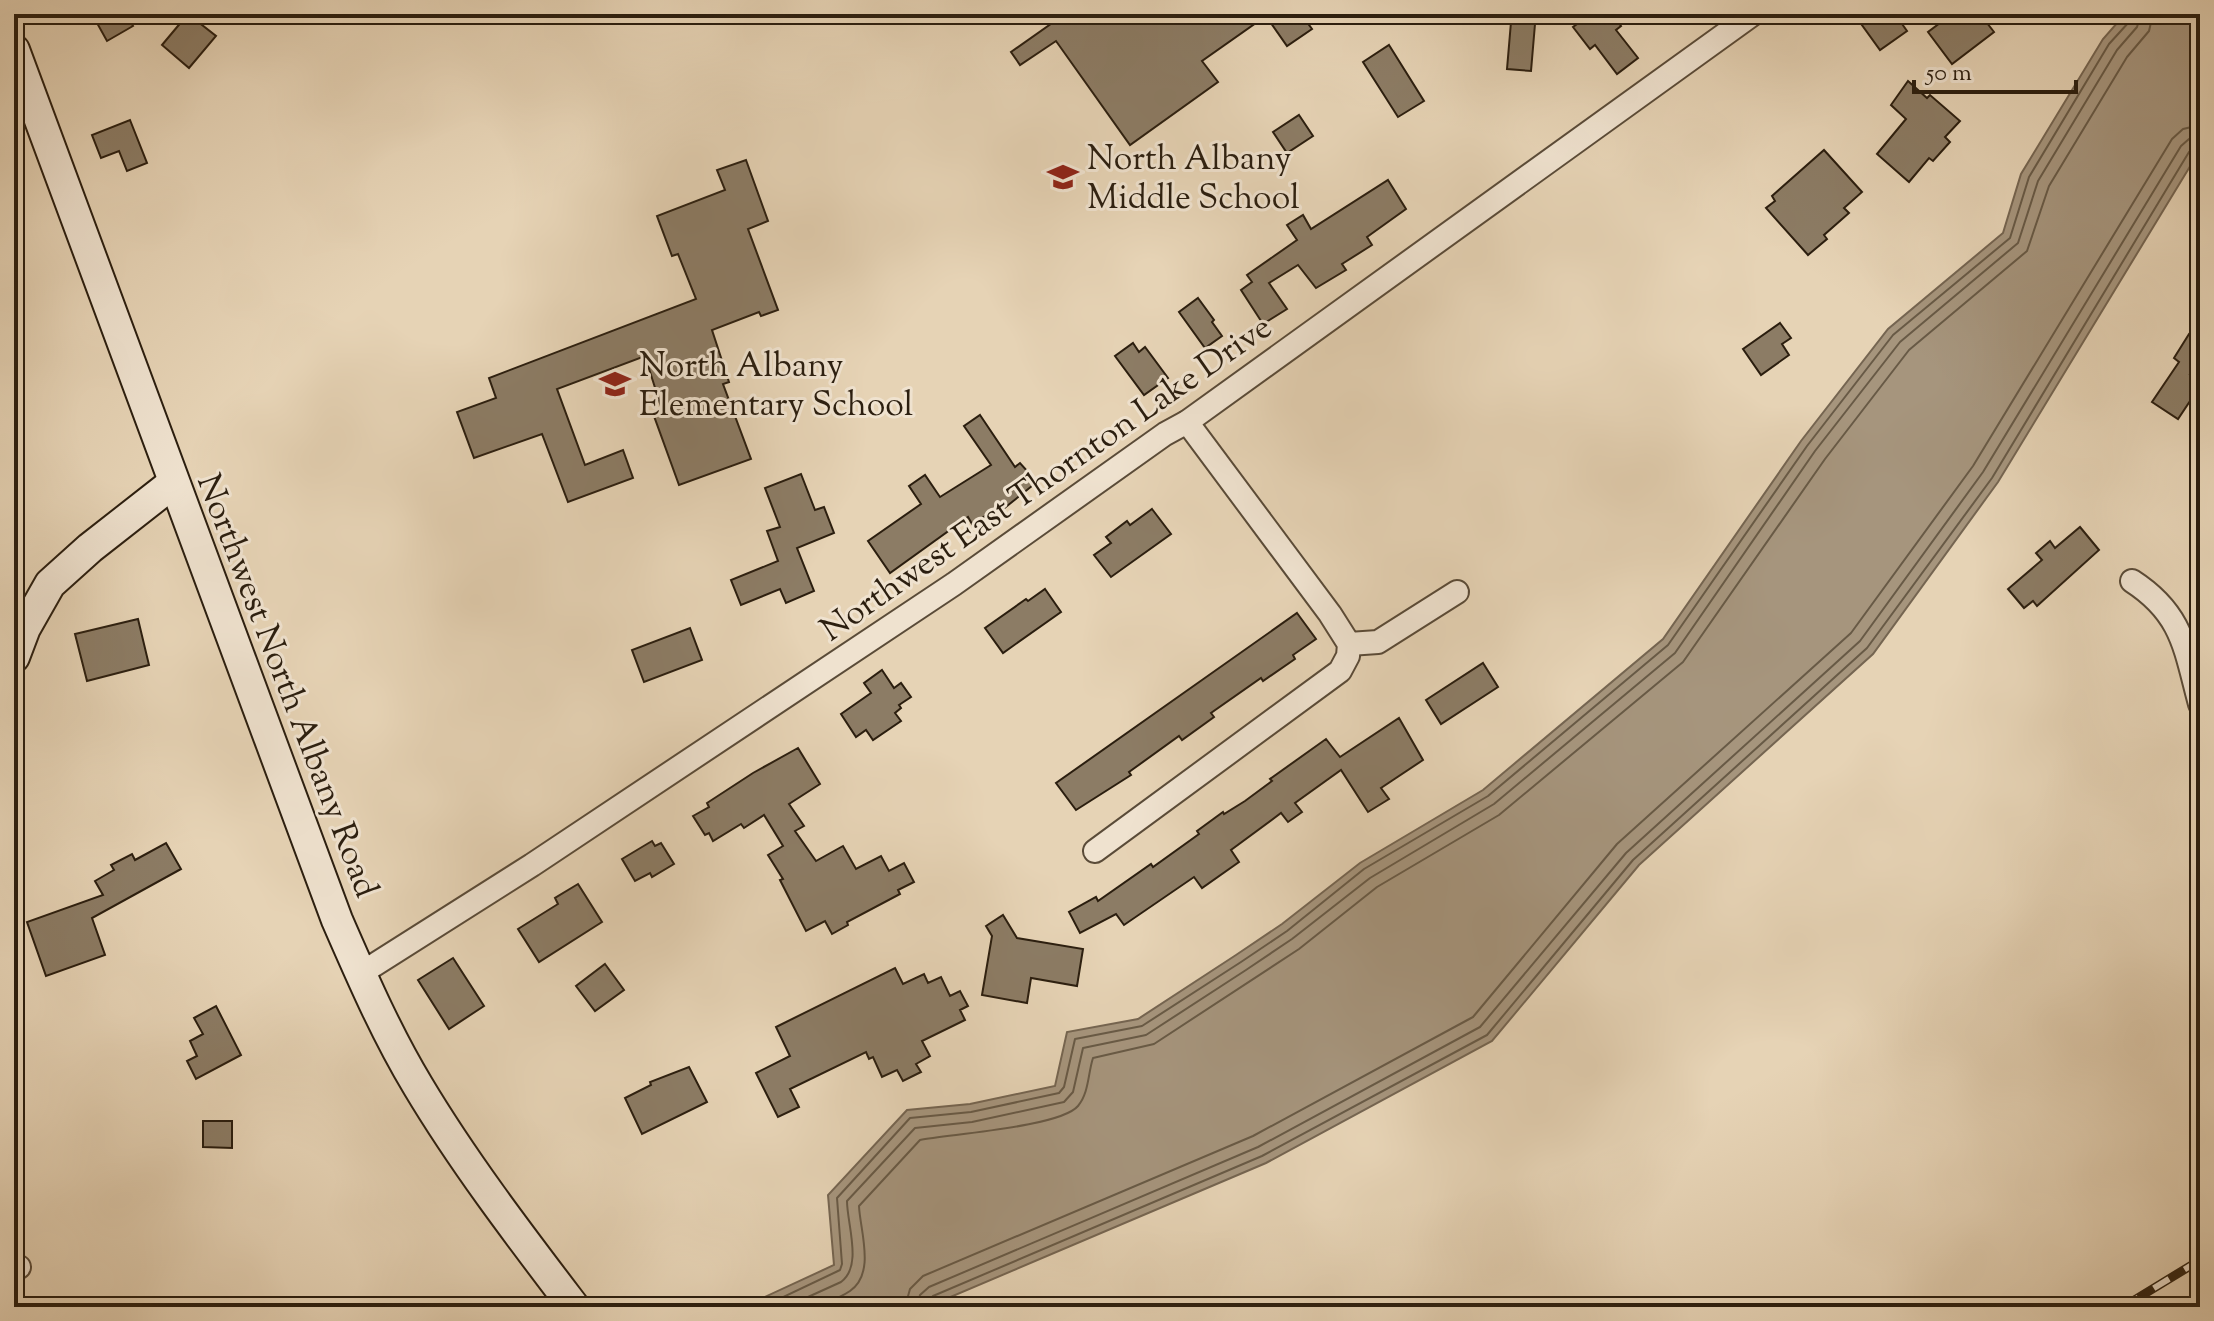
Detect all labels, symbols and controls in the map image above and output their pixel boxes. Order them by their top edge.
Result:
scale bar [1914,44,2076,94]
text: 50 m [1924,57,1972,91]
place label: North Albany Middle School [1087,136,1300,224]
school or university icon: North Albany Middle School [1046,160,1080,194]
street label: Northwest East Thornton Lake Drive [811,305,1283,655]
place label: North Albany Elementary School [639,343,913,431]
school or university icon: North Albany Elementary School [598,367,632,401]
street label: Northwest North Albany Road [182,467,389,905]

